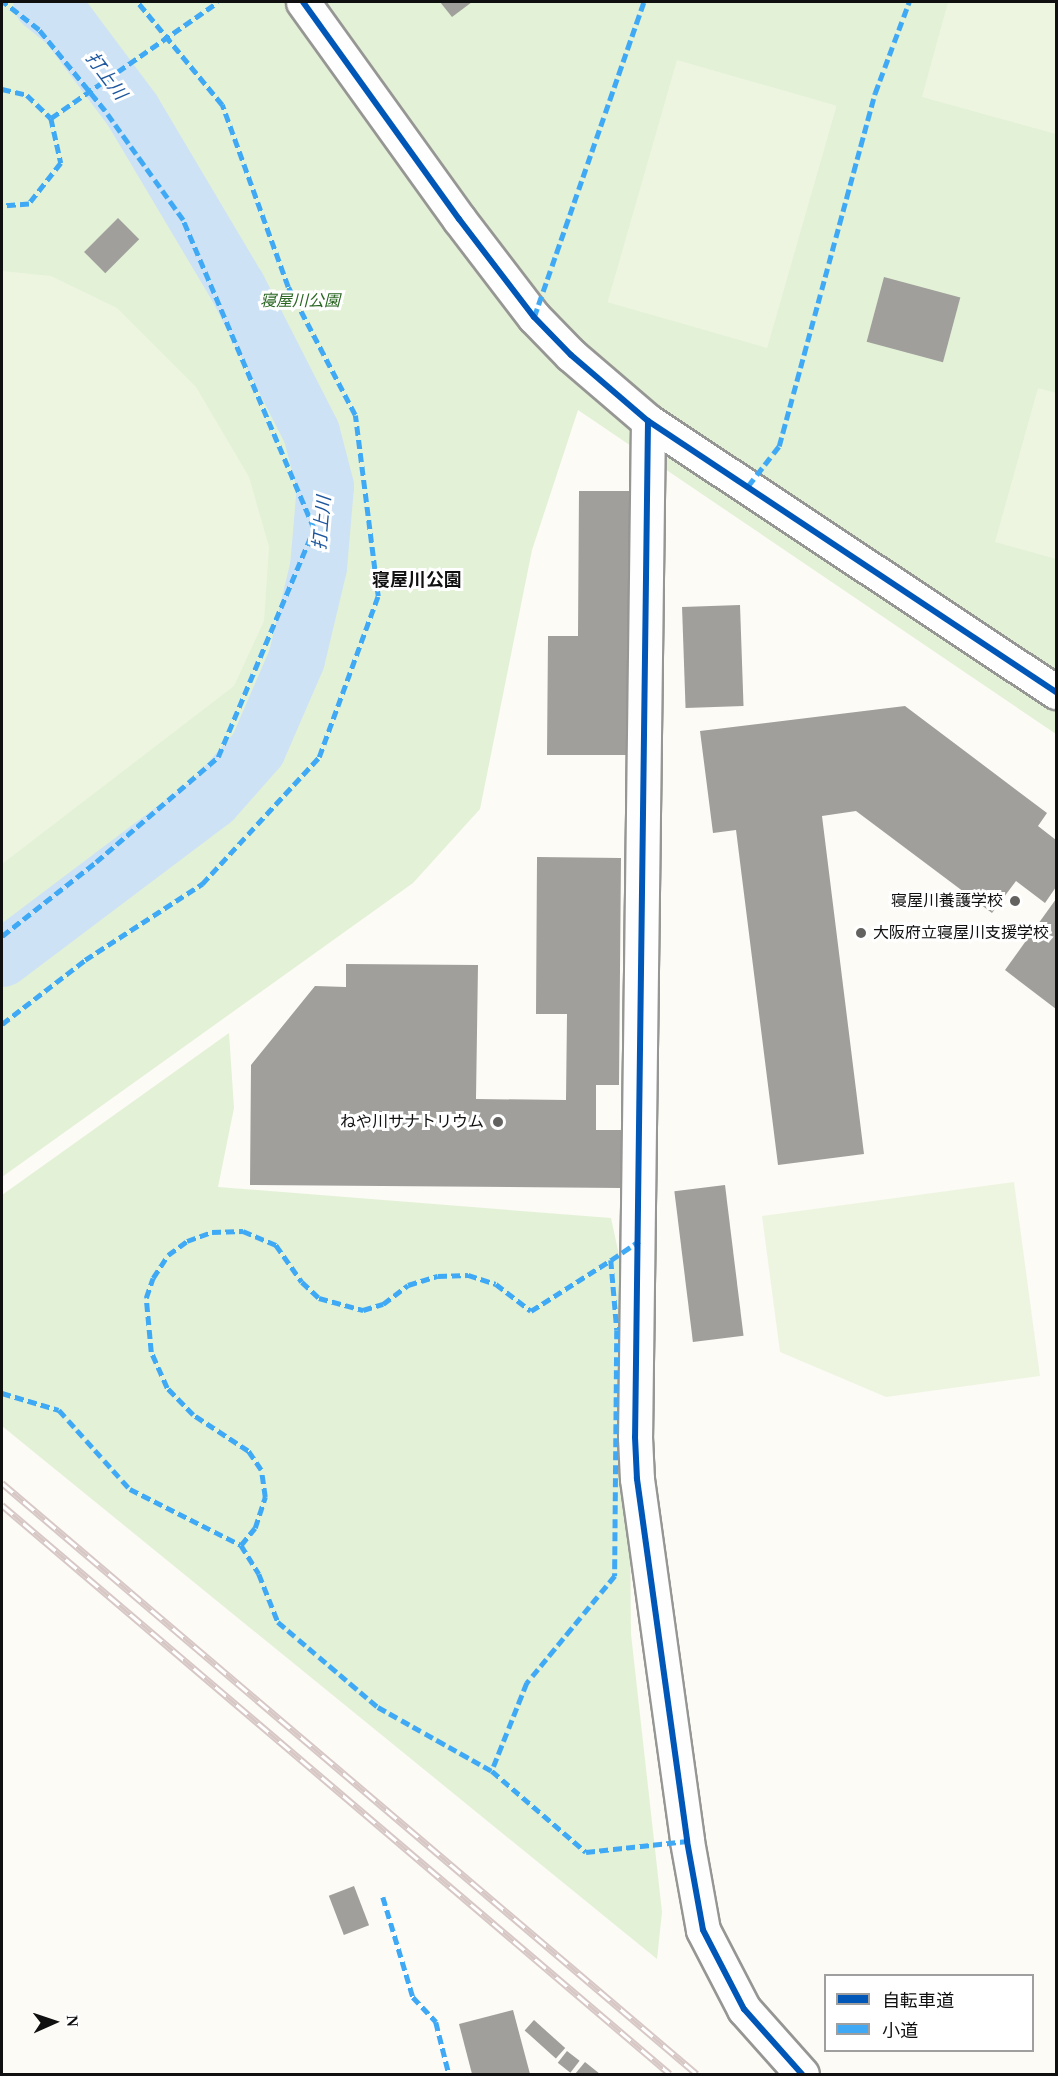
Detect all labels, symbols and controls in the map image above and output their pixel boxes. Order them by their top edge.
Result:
water label: 打上川 [81,48,131,104]
park label: 寝屋川公園 [260,291,340,311]
water label: 打上川 [309,495,335,551]
district label: 寝屋川公園 [372,569,462,591]
place label: 寝屋川養護学校 [891,891,1003,911]
marker: 寝屋川養護学校 [1008,894,1022,908]
place label: 大阪府立寝屋川支援学校 [873,923,1049,943]
marker: 大阪府立寝屋川支援学校 [854,926,868,940]
place label: ねや川サナトリウム [340,1112,484,1132]
marker: ねや川サナトリウム [489,1113,507,1131]
legend [824,1974,1034,2052]
text: 自転車道 [882,1991,954,2011]
north arrow [24,1992,84,2052]
text: N [64,2015,81,2027]
text: 小道 [882,2021,918,2041]

